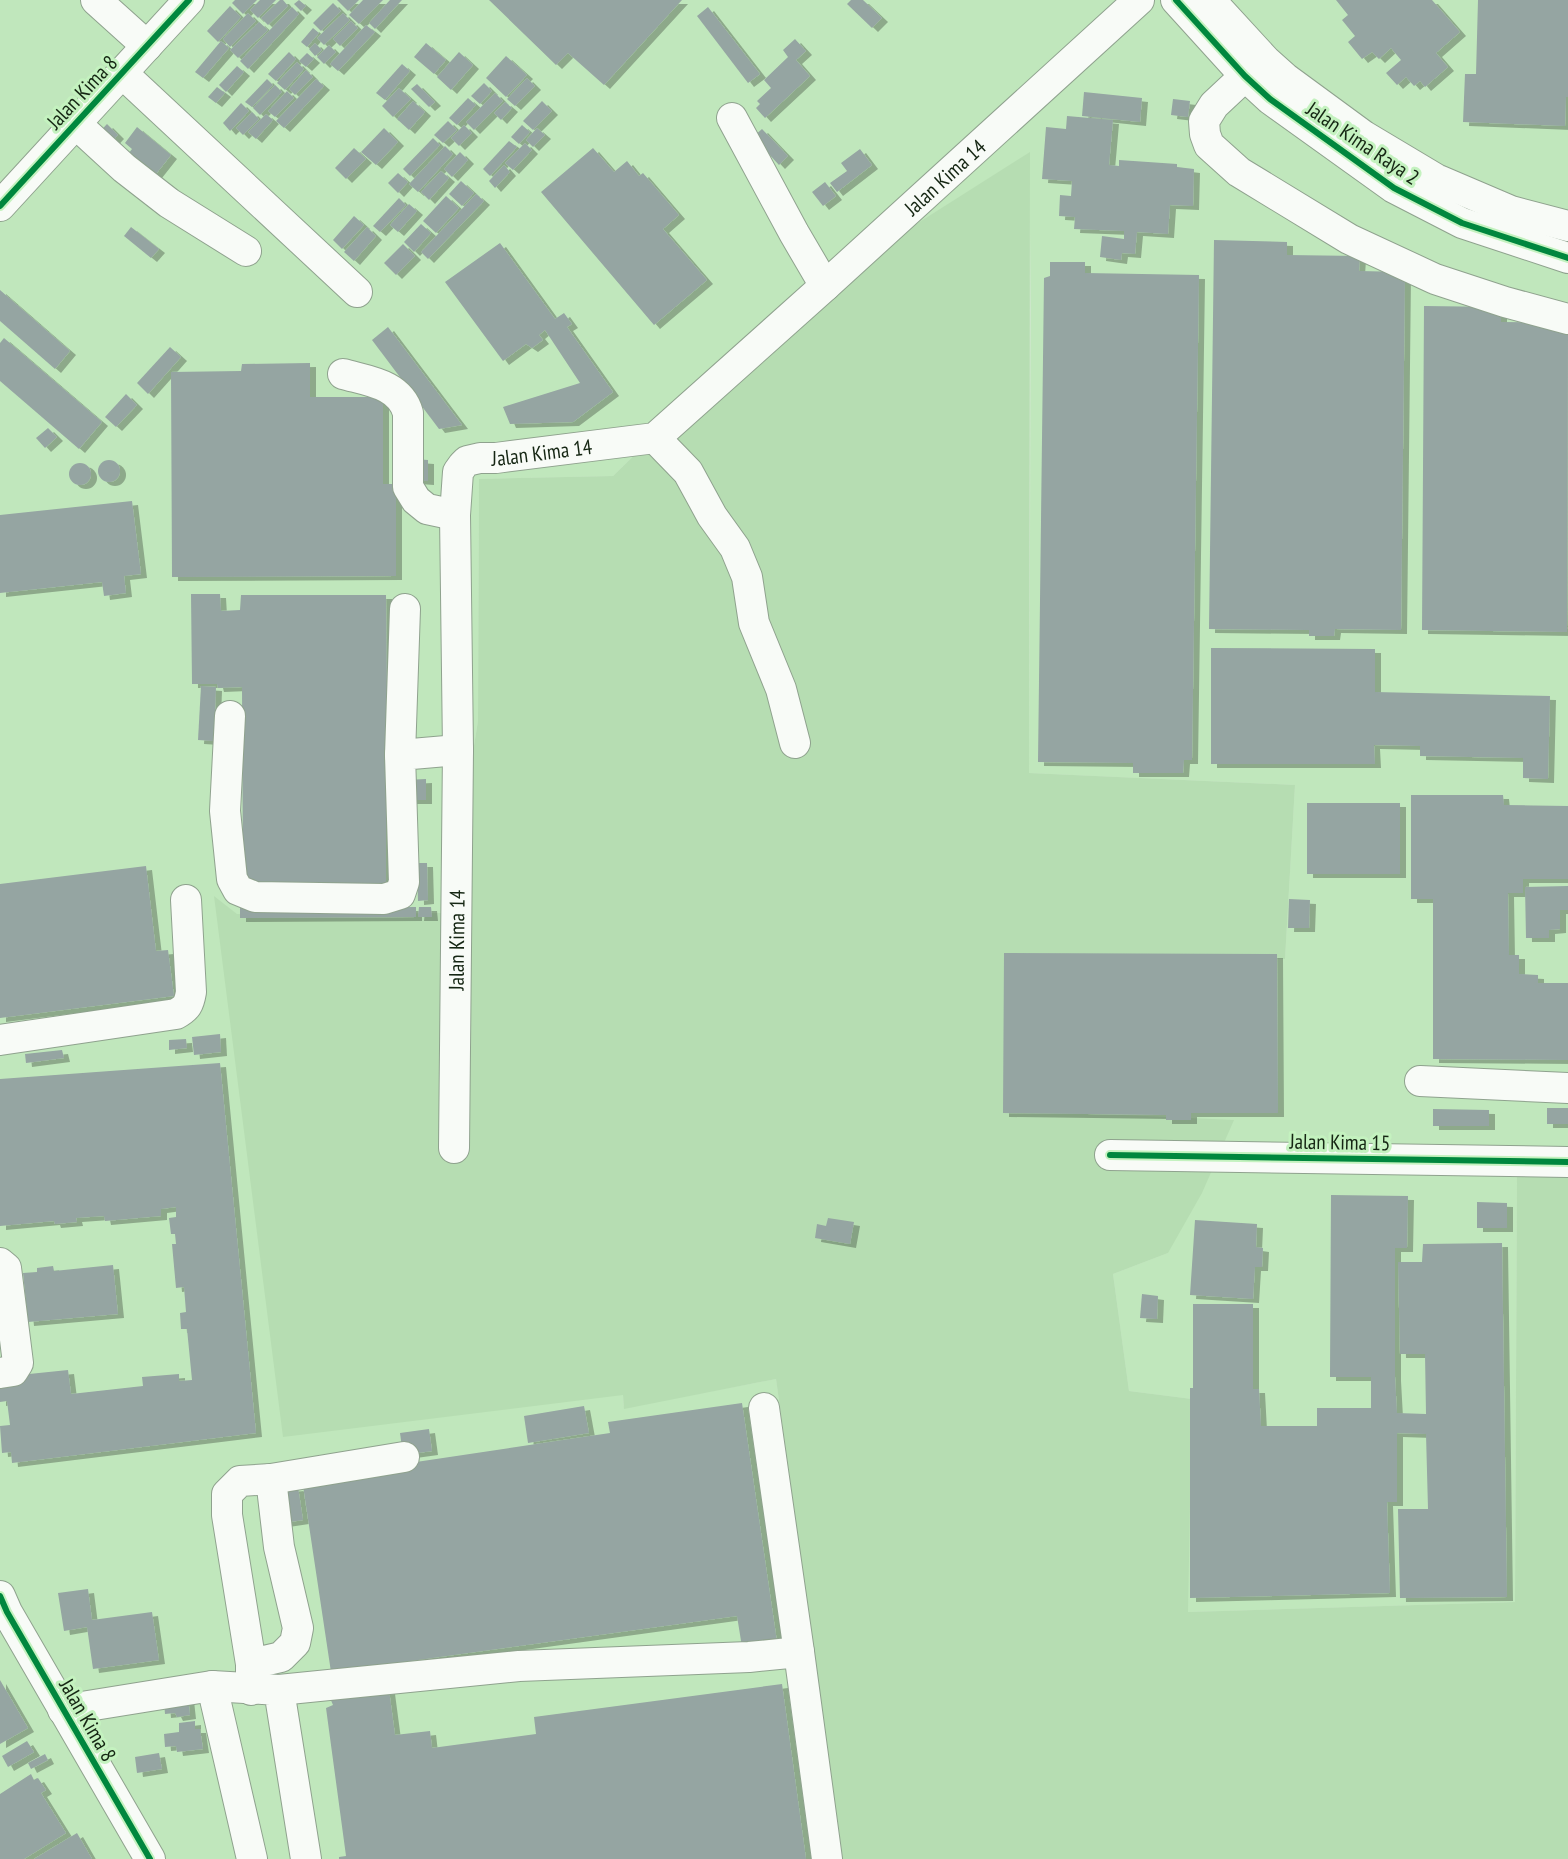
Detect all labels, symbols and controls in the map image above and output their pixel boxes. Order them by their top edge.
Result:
street label: Jalan Kima 8 [40,49,123,135]
street label: Jalan Kima Raya 2 [1301,95,1425,191]
street label: Jalan Kima 14 [898,133,992,222]
street label: Jalan Kima 14 [491,432,594,472]
street label: Jalan Kima 14 [442,889,470,992]
street label: Jalan Kima 15 [1288,1128,1391,1156]
street label: Jalan Kima 8 [53,1673,123,1766]

